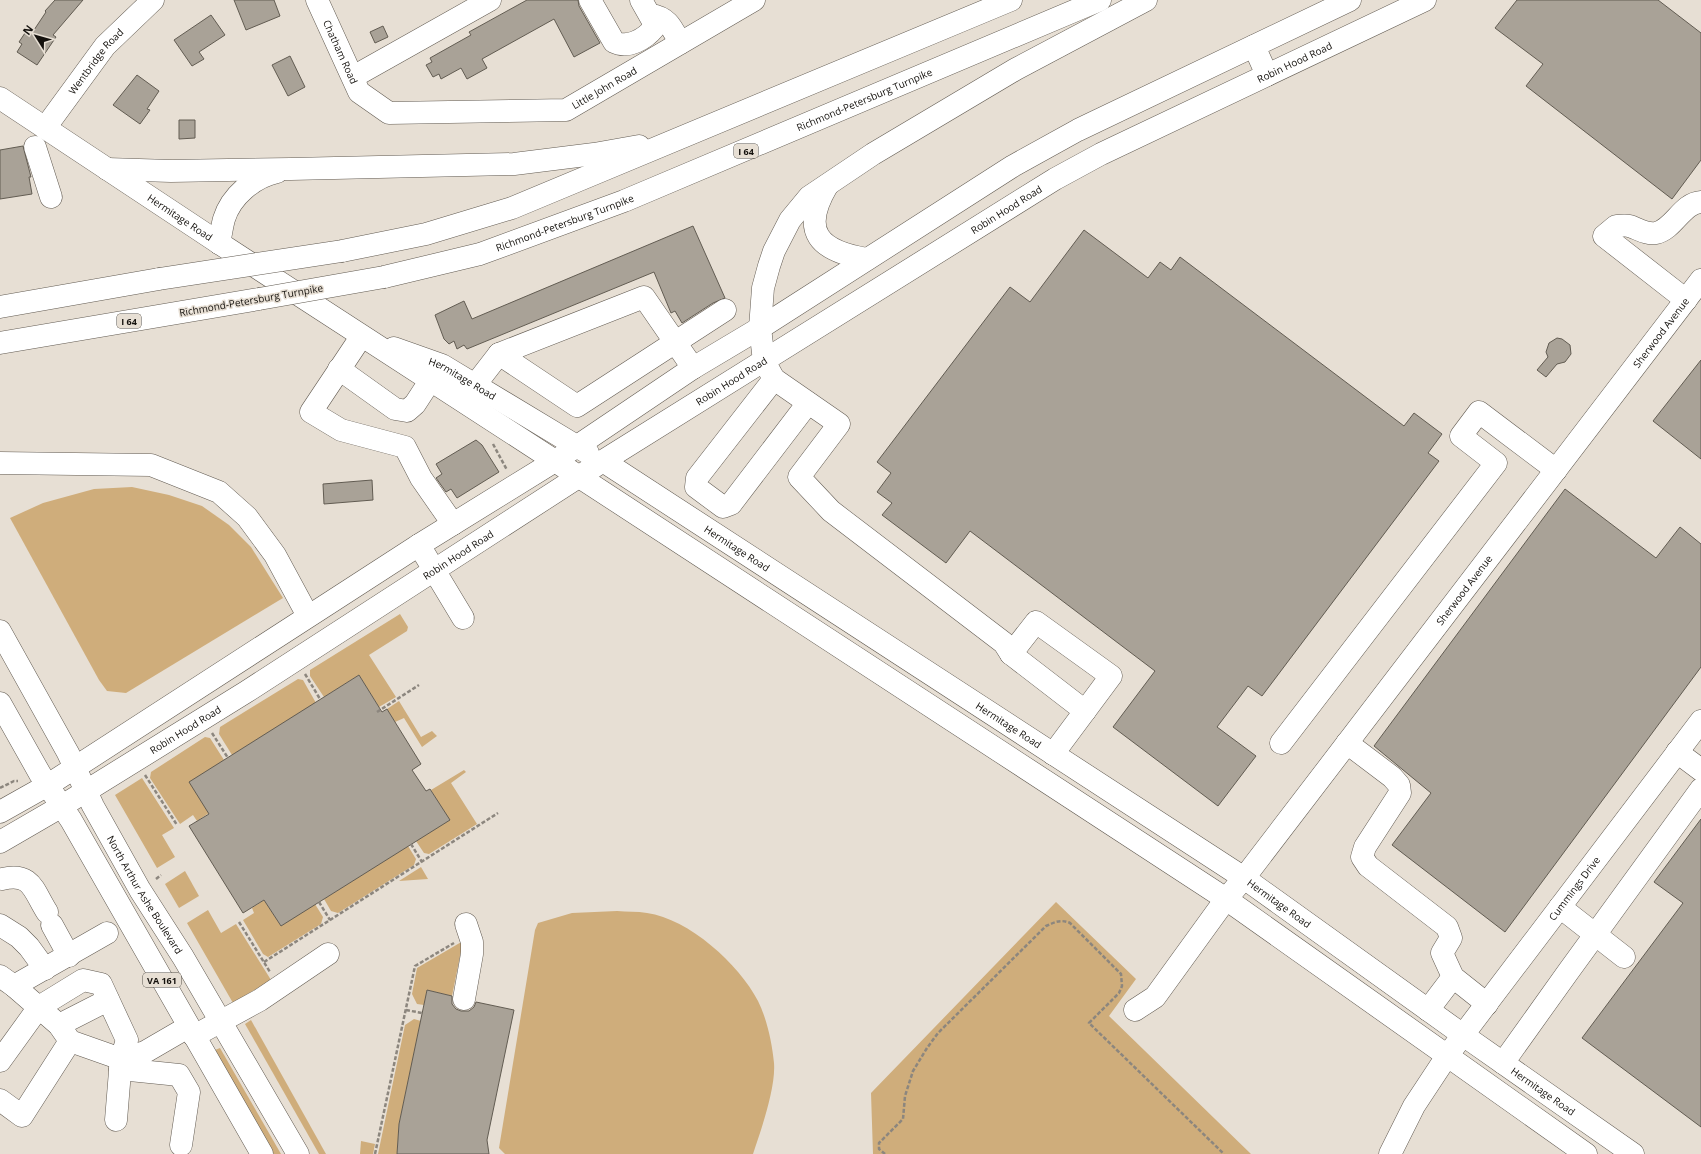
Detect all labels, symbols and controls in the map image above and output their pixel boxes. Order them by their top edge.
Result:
north arrow [16,16,56,56]
street label: Chatham Road [320,18,361,86]
text: N [19,22,36,38]
street label: Wentbridge Road [65,25,126,97]
street label: Robin Hood Road [1255,38,1334,86]
street label: Little John Road [569,63,639,112]
street label: Richmond-Petersburg Turnpike [794,65,935,134]
road number: I 64 [734,144,758,158]
street label: Robin Hood Road [968,182,1045,237]
street label: Hermitage Road [145,191,215,244]
street label: Richmond-Petersburg Turnpike [494,191,636,255]
street label: Richmond-Petersburg Turnpike [178,280,324,320]
street label: Sherwood Avenue [1630,294,1692,370]
road number: I 64 [117,314,141,328]
street label: Robin Hood Road [693,353,770,408]
street label: Hermitage Road [427,354,499,403]
street label: Hermitage Road [702,522,773,575]
street label: Robin Hood Road [420,527,496,583]
street label: Sherwood Avenue [1433,552,1496,628]
street label: Hermitage Road [973,698,1044,751]
street label: Robin Hood Road [147,702,224,757]
street label: North Arthur Ashe Boulevard [104,833,186,956]
street label: Cummings Drive [1545,853,1603,923]
street label: Hermitage Road [1244,876,1314,931]
road number: VA 161 [143,973,181,987]
street label: Hermitage Road [1508,1064,1578,1119]

